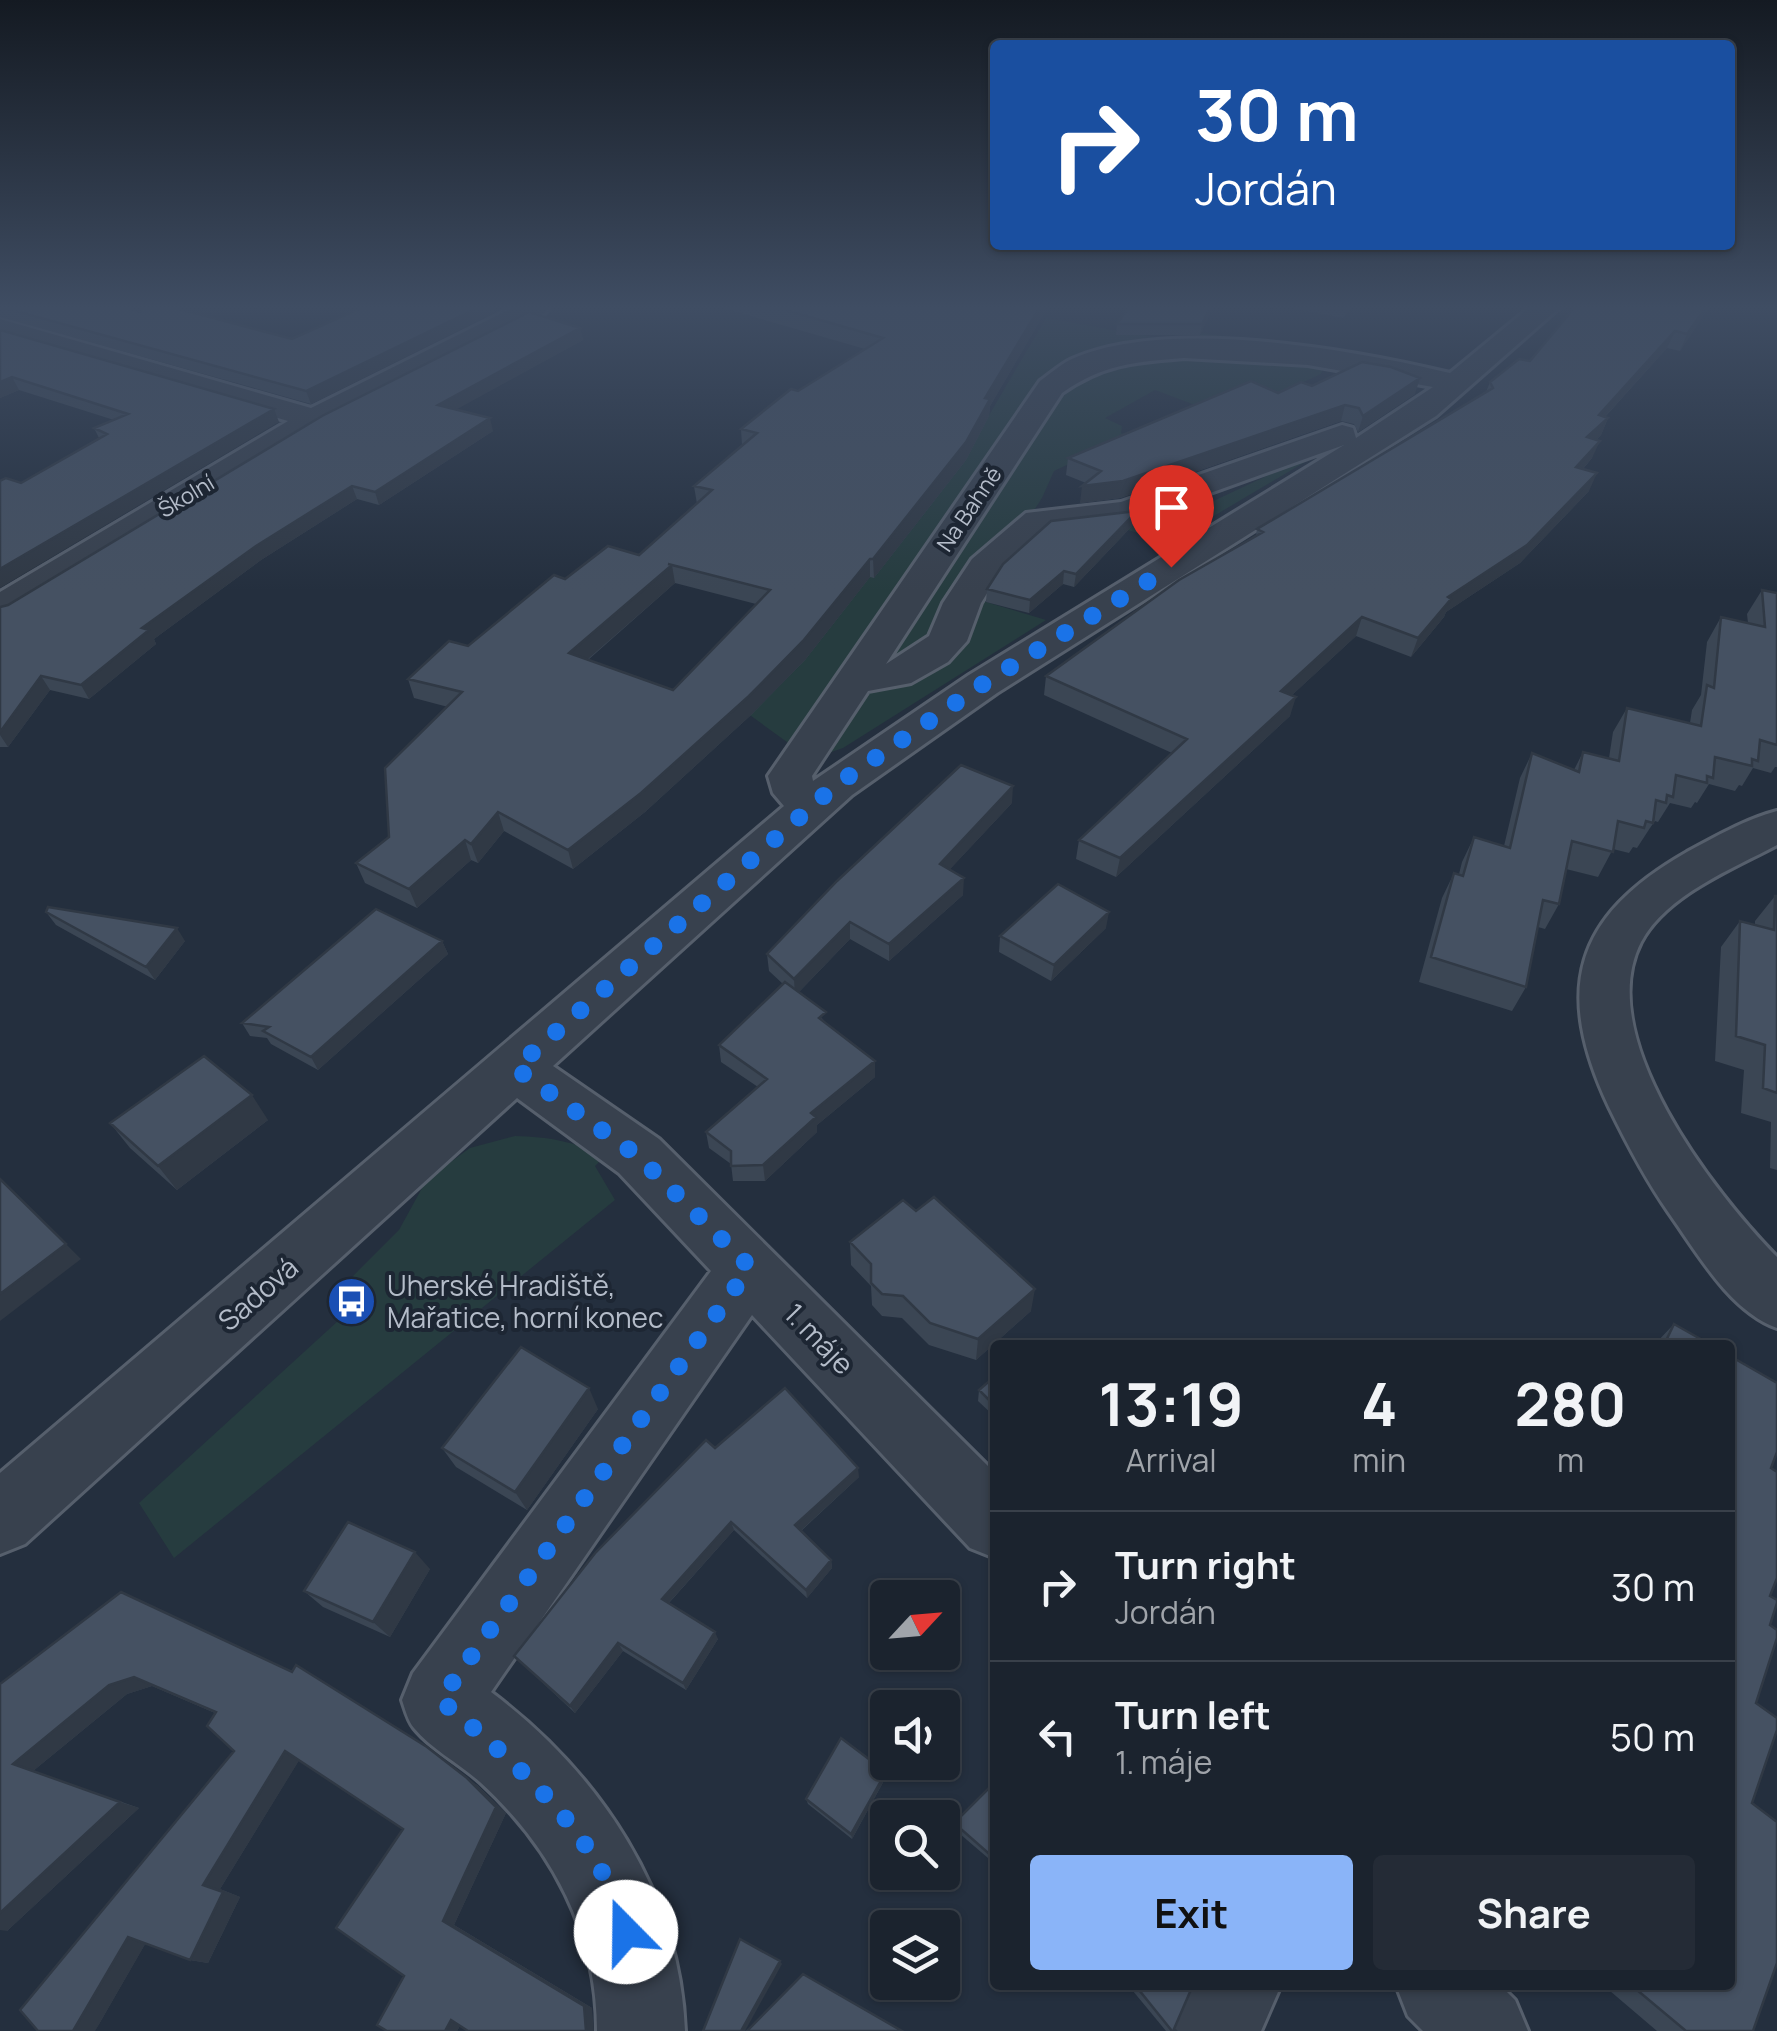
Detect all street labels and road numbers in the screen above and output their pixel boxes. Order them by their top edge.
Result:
street label: Na Bahně [930,461,1008,557]
street label: Školní [152,468,220,524]
street label: Sadová [209,1248,305,1339]
street label: 1. máje [776,1294,863,1382]

